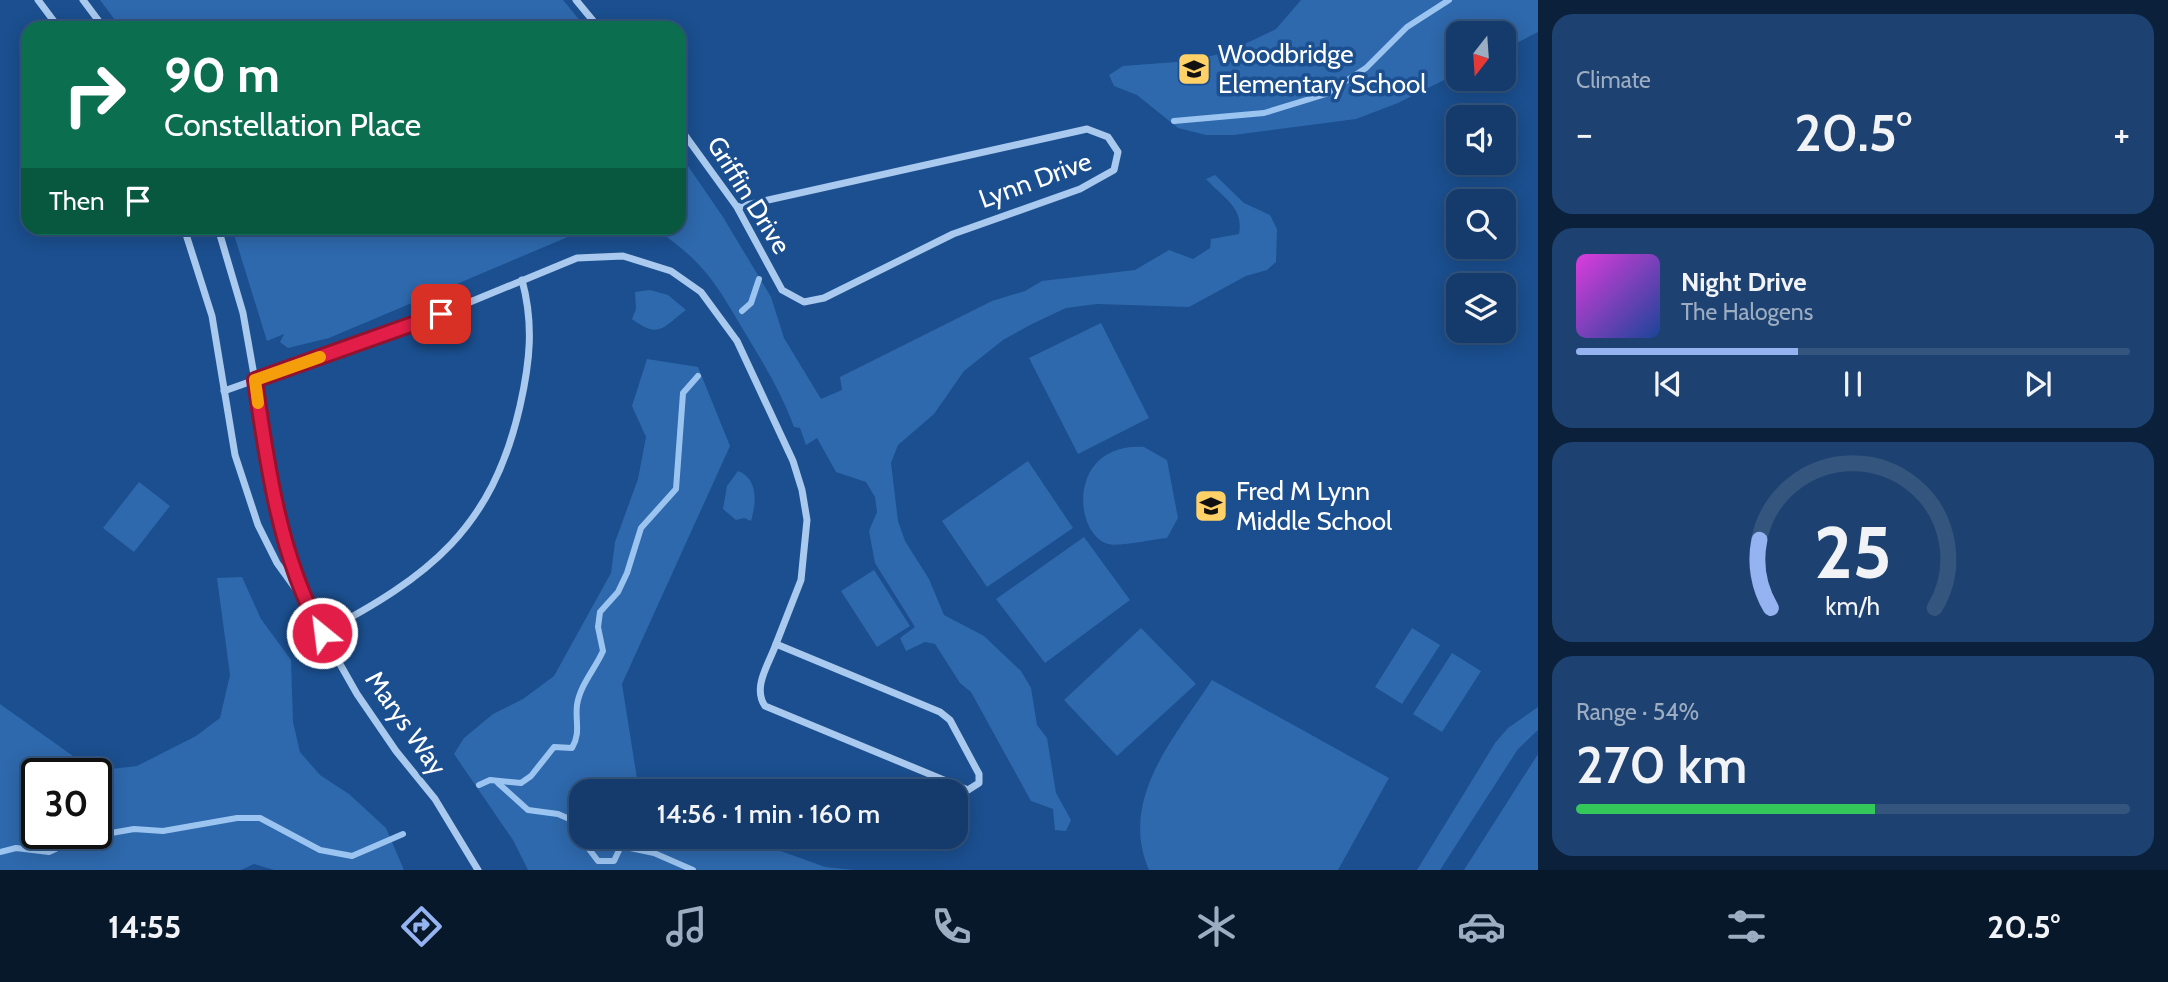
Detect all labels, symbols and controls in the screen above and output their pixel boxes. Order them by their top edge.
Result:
north arrow [1446,21,1516,91]
map controls [1446,21,1516,343]
place label: Woodbridge Elementary School [1218,38,1426,100]
text: 90 m [164,45,280,104]
icon: right [49,49,140,140]
school or university icon: Woodbridge Elementary School [1175,50,1213,88]
text: Climate [1576,66,1651,94]
text: 20.5° [1794,101,1912,164]
text: Constellation Place [164,105,421,144]
button: sound [1446,105,1516,175]
text: − [1576,110,1593,157]
text: + [2113,110,2130,157]
street label: Griffin Drive [700,130,798,260]
street label: Lynn Drive [974,145,1096,215]
icon: arrive [119,182,157,220]
text: Then [49,185,105,217]
button: search [1446,189,1516,259]
text: Night Drive [1681,266,1807,298]
button: layers [1446,273,1516,343]
pin [411,284,471,344]
icon: arrive [422,295,460,333]
text: The Halogens [1681,298,1813,326]
icon: previous [1649,365,1687,403]
icon: pause [1834,365,1872,403]
icon: next [2019,365,2057,403]
place label: Fred M Lynn Middle School [1236,475,1392,537]
school or university icon: Fred M Lynn Middle School [1192,487,1230,525]
text: 25 [1814,508,1892,596]
text: km/h [1826,591,1880,621]
position arrow [285,596,359,670]
street label: Marys Way [358,665,454,781]
text: Range · 54% [1576,698,1699,726]
text: 270 km [1576,733,1747,796]
speed limit sign: 30 [21,758,112,849]
text: 14:56 · 1 min · 160 m [657,798,880,830]
icon: directions [397,902,446,951]
icon: music [662,902,711,951]
icon: phone [927,902,976,951]
icon: climate [1192,902,1241,951]
icon: car [1457,902,1506,951]
icon: filters [1722,902,1771,951]
text: 14:55 [108,907,181,946]
text: 20.5° [1987,907,2060,946]

